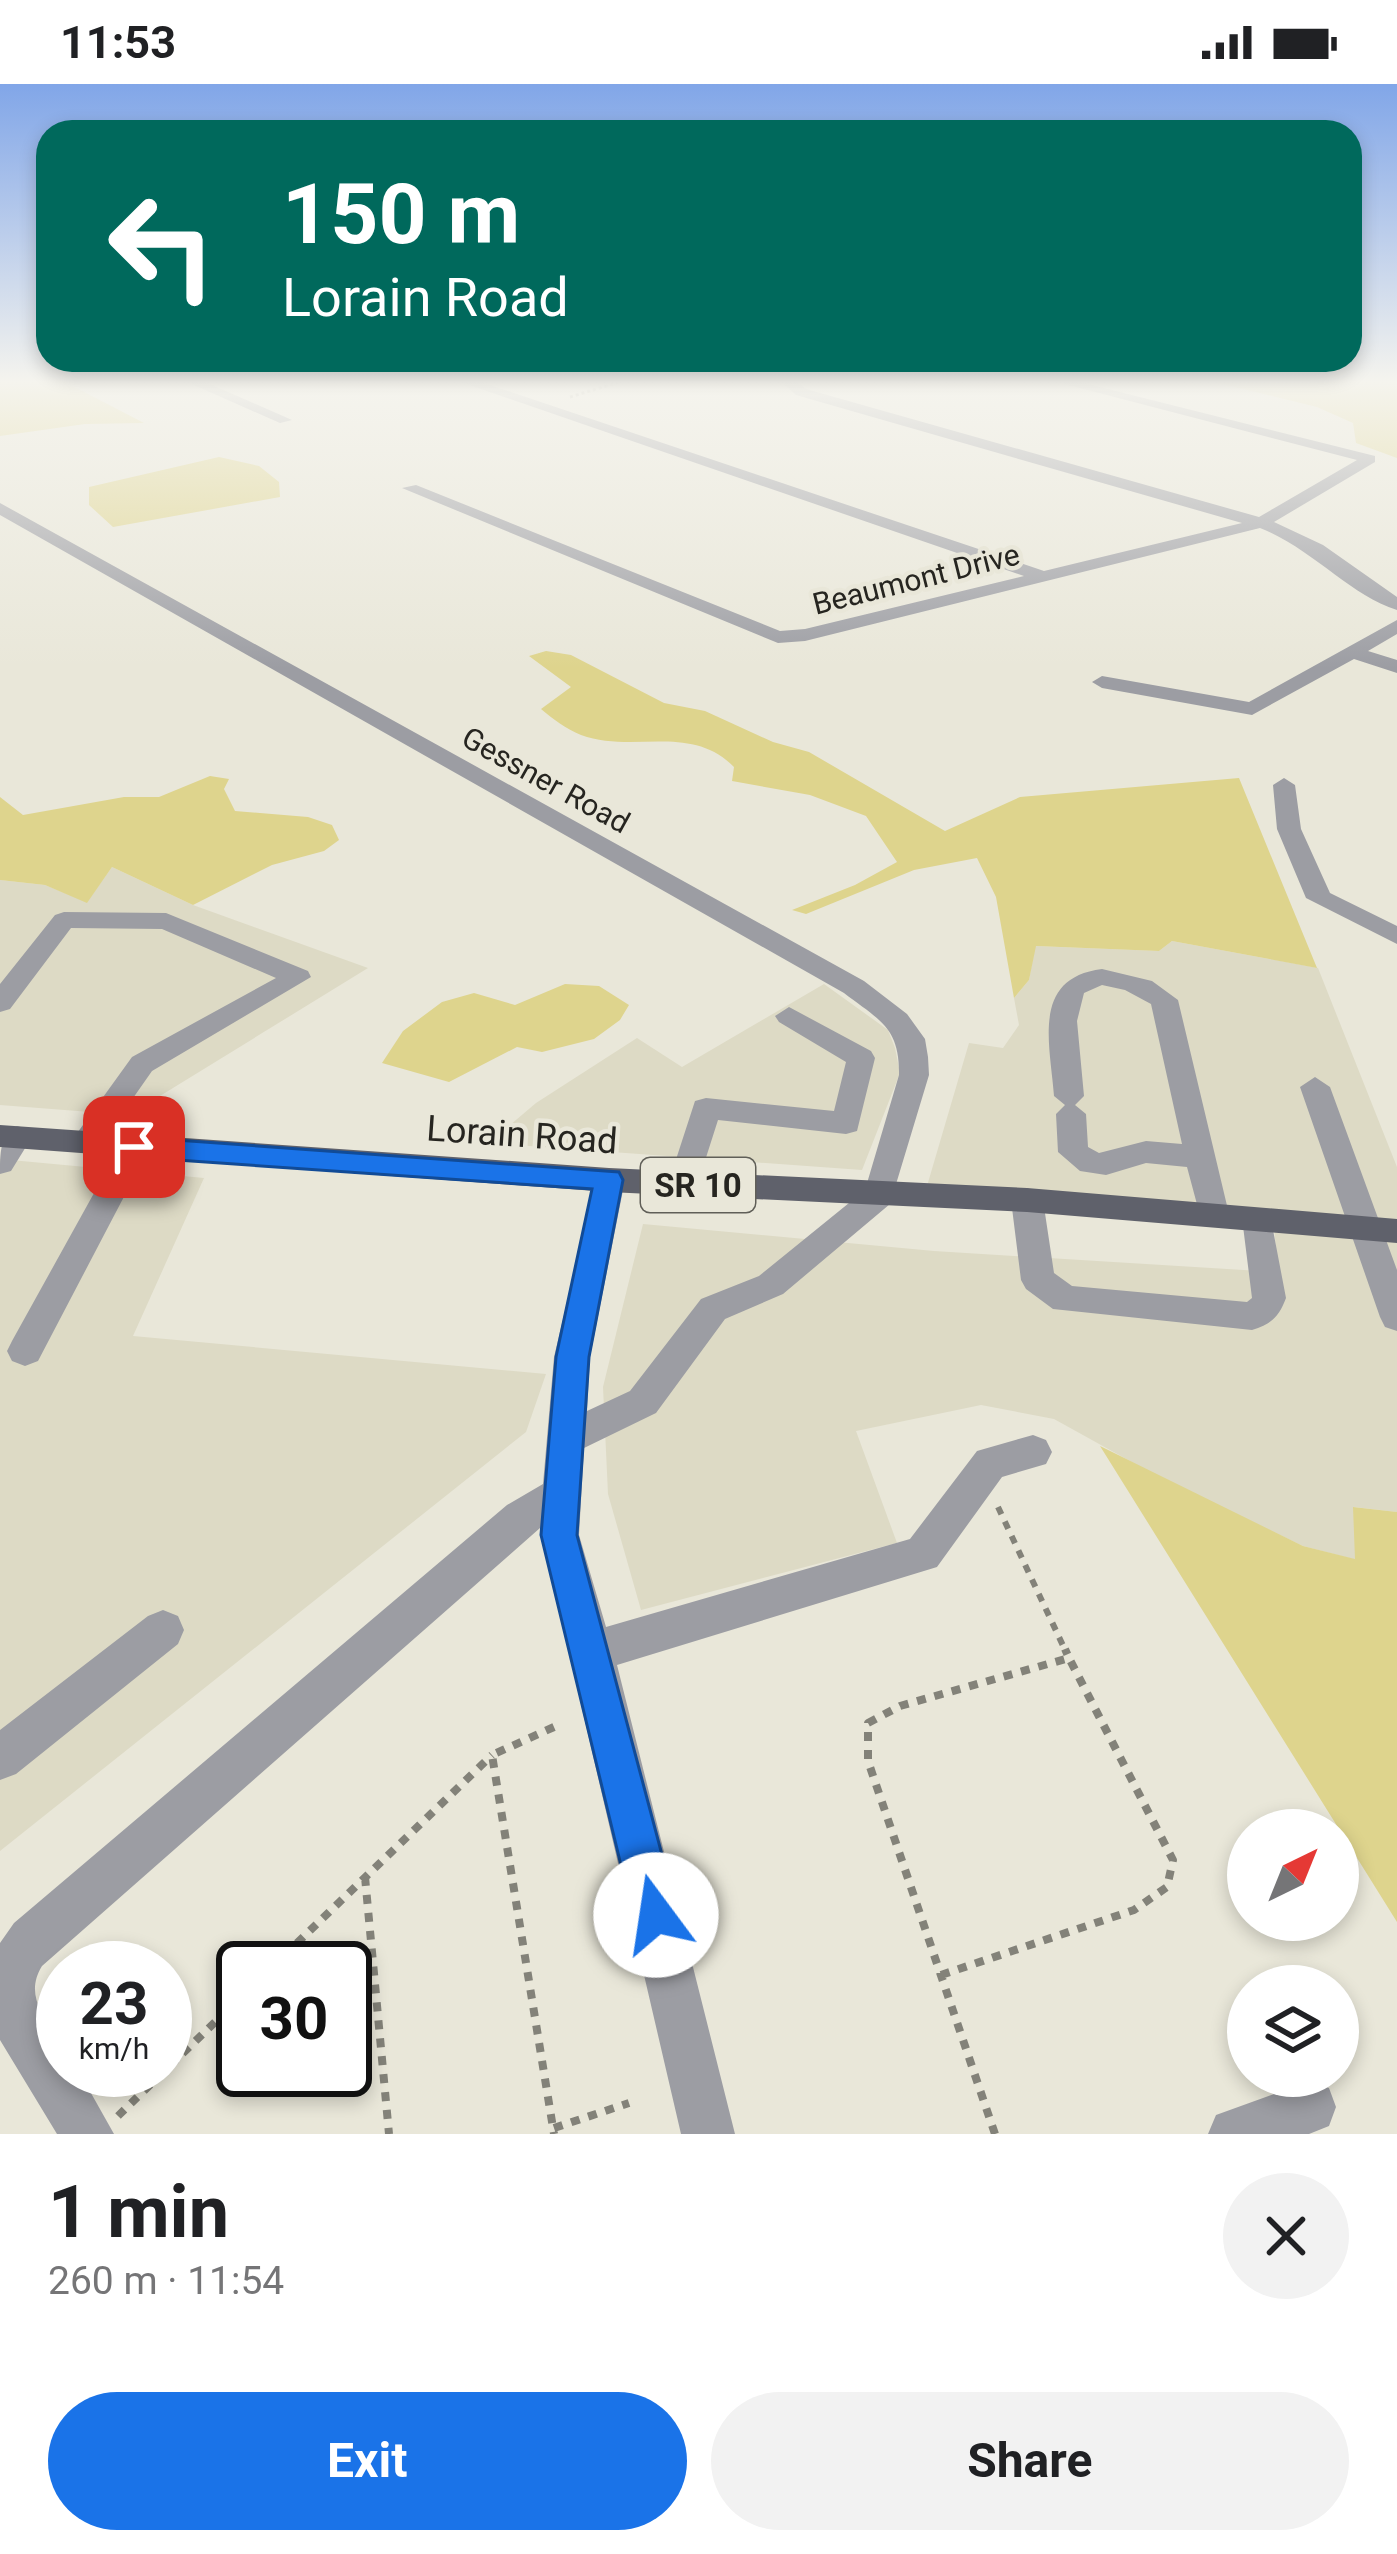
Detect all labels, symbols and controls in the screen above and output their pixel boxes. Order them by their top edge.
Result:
text: 11:53 [60,16,176,69]
text: 150 m [282,165,520,264]
icon: left [84,168,240,324]
text: Lorain Road [282,266,569,329]
street label: Beaumont Drive [809,536,1023,622]
street label: Gessner Road [456,720,636,840]
pin [83,1096,185,1198]
street label: Lorain Road [425,1107,619,1163]
icon: arrive [101,1114,167,1180]
road number: SR 10 [641,1158,755,1212]
north arrow [1227,1809,1359,1941]
map controls [1227,1809,1359,2097]
position arrow [593,1852,719,1978]
speed limit sign: 30 [216,1941,372,2097]
button: layers [1227,1965,1359,2097]
text: 23 [80,1968,148,2039]
text: km/h [79,2031,149,2066]
text: 1 min [48,2170,229,2255]
button: close [1223,2173,1349,2299]
text: 260 m · 11:54 [48,2258,284,2304]
button: Exit [48,2392,687,2530]
button: Share [711,2392,1349,2530]

